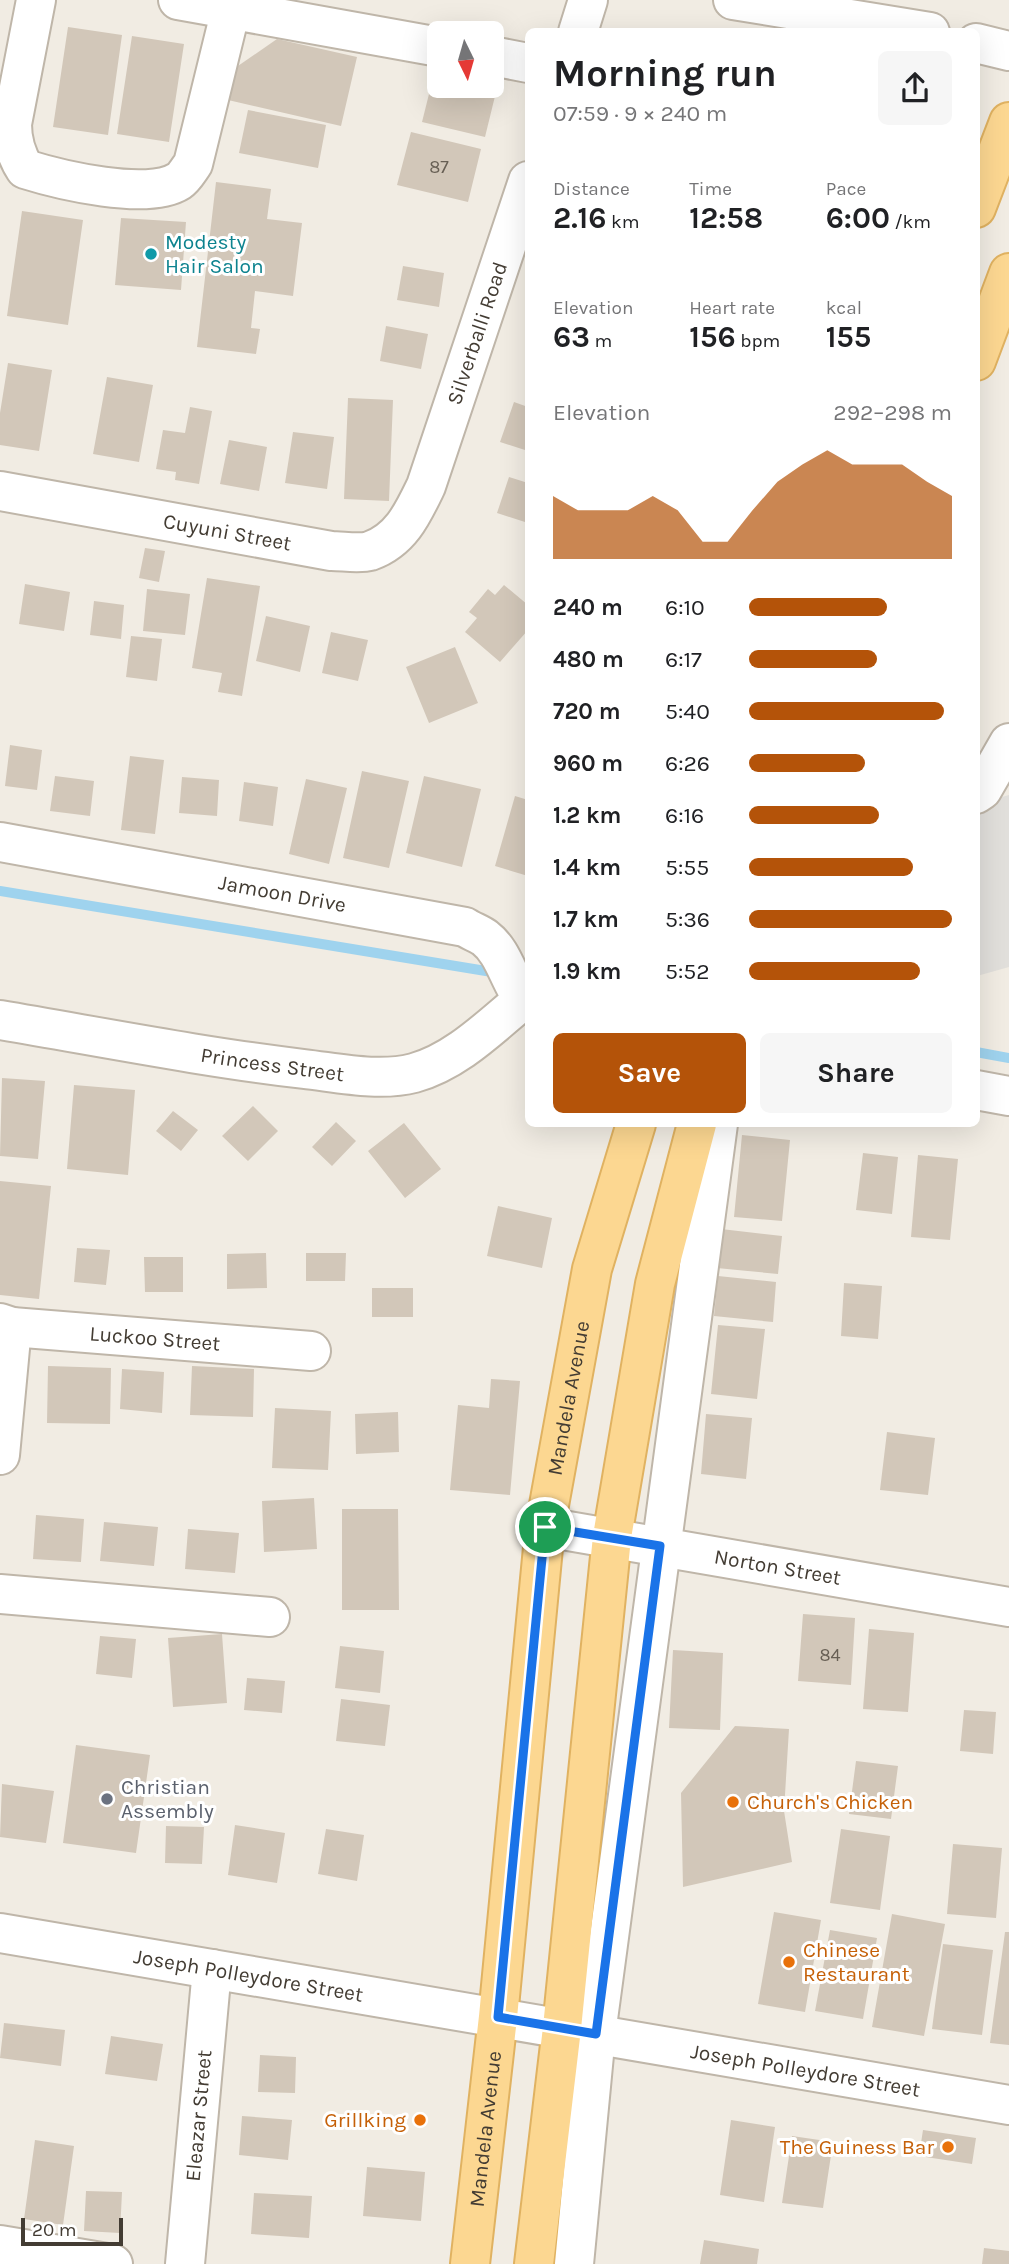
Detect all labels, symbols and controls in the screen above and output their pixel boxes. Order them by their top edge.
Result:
north arrow [427,21,504,98]
map controls [427,21,504,98]
text: Morning run [553,51,777,96]
button: share [878,51,952,125]
text: 07:59 · 9 × 240 m [553,100,727,127]
house number: 87 [429,156,449,178]
text: Distance [553,178,630,200]
text: Time [689,178,732,200]
text: Pace [826,178,866,200]
text: 2.16 [553,200,607,236]
text: 12:58 [689,200,763,236]
text: 6:00 [826,200,890,236]
text: km [607,211,640,233]
text: /km [890,211,931,233]
place label: Modesty Hair Salon [165,230,264,278]
marker: Modesty Hair Salon [143,246,159,262]
street label: Silverballi Road [442,259,512,408]
text: Elevation [553,297,633,319]
text: Heart rate [689,297,775,319]
text: kcal [826,297,862,319]
text: 63 [553,319,590,355]
text: 156 [689,319,736,355]
text: 155 [826,319,871,355]
text: m [590,330,612,352]
text: bpm [736,330,780,352]
text: Elevation [553,399,650,426]
text: 292–298 m [833,399,952,426]
street label: Cuyuni Street [161,509,293,556]
text: 240 m [553,594,623,621]
text: 6:10 [665,594,705,621]
text: 480 m [553,646,624,673]
text: 6:17 [665,646,702,673]
text: 720 m [553,698,621,725]
text: 5:40 [665,698,710,725]
text: 960 m [553,750,623,777]
text: 6:26 [665,750,710,777]
text: 1.2 km [553,802,621,829]
text: 6:16 [665,802,704,829]
text: 1.4 km [553,854,621,881]
text: 5:55 [665,854,709,881]
street label: Jamoon Drive [216,870,348,917]
text: 1.7 km [553,906,619,933]
text: 5:36 [665,906,710,933]
text: 1.9 km [553,958,621,985]
text: 5:52 [665,958,710,985]
button: Save [553,1033,746,1113]
button: Share [760,1033,952,1113]
street label: Princess Street [199,1043,346,1086]
street label: Mandela Avenue [543,1319,594,1477]
street label: Luckoo Street [89,1321,221,1356]
pin [515,1497,575,1557]
icon: arrive [526,1508,564,1546]
street label: Norton Street [712,1544,843,1590]
house number: 84 [819,1644,841,1666]
place label: Christian Assembly [121,1775,214,1823]
place label: Church's Chicken [747,1790,913,1814]
marker: Christian Assembly [99,1791,115,1807]
marker: Church's Chicken [725,1794,741,1810]
place label: Chinese Restaurant [803,1938,910,1986]
street label: Joseph Polleydore Street [132,1944,365,2007]
marker: Chinese Restaurant [781,1954,797,1970]
street label: Joseph Polleydore Street [689,2039,922,2102]
street label: Eleazar Street [181,2049,217,2182]
street label: Mandela Avenue [465,2050,506,2208]
place label: Grillking [324,2108,406,2132]
marker: Grillking [412,2112,428,2128]
place label: The Guiness Bar [780,2135,934,2159]
marker: The Guiness Bar [940,2139,956,2155]
scale bar [21,2215,122,2247]
text: 20 m [32,2219,77,2241]

